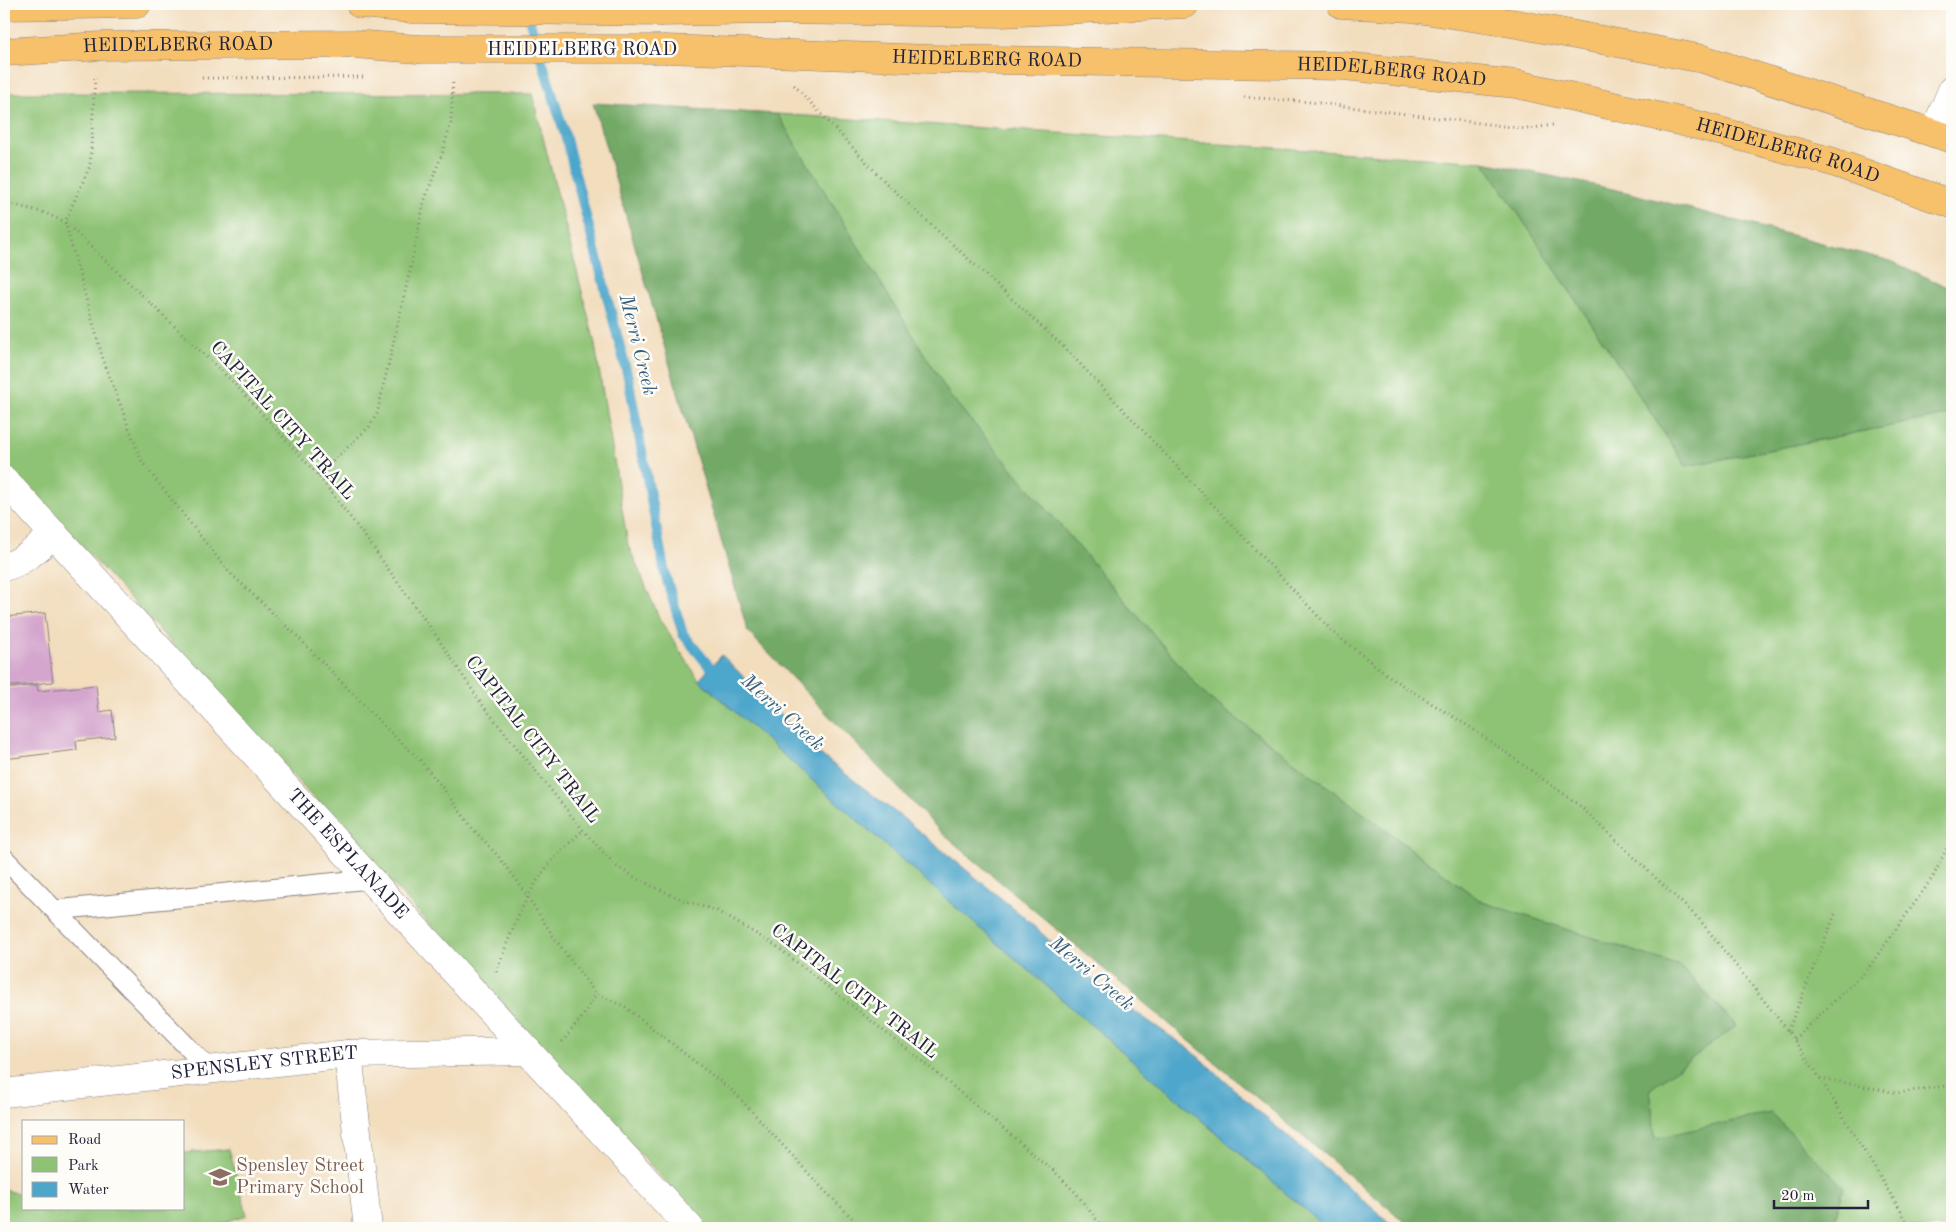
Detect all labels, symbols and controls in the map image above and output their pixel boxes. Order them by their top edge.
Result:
street label: HEIDELBERG ROAD [82,35,273,57]
street label: HEIDELBERG ROAD [487,41,677,60]
street label: HEIDELBERG ROAD [891,48,1082,71]
street label: HEIDELBERG ROAD [1296,56,1487,90]
street label: HEIDELBERG ROAD [1694,116,1882,187]
water label: Merri Creek [615,291,659,398]
street label: CAPITAL CITY TRAIL [206,338,358,504]
street label: CAPITAL CITY TRAIL [461,653,603,827]
water label: Merri Creek [736,670,827,755]
street label: THE ESPLANADE [283,786,411,923]
street label: CAPITAL CITY TRAIL [767,921,941,1063]
water label: Merri Creek [1044,932,1137,1015]
street label: SPENSLEY STREET [170,1044,358,1084]
legend [22,1120,185,1210]
text: Road [68,1133,102,1148]
place label: Spensley Street Primary School [236,1157,364,1198]
text: Park [68,1159,99,1174]
school or university icon: Spensley Street Primary School [207,1164,233,1190]
scale bar [1774,1177,1867,1209]
text: Water [68,1183,109,1198]
text: 20 m [1781,1189,1815,1204]

